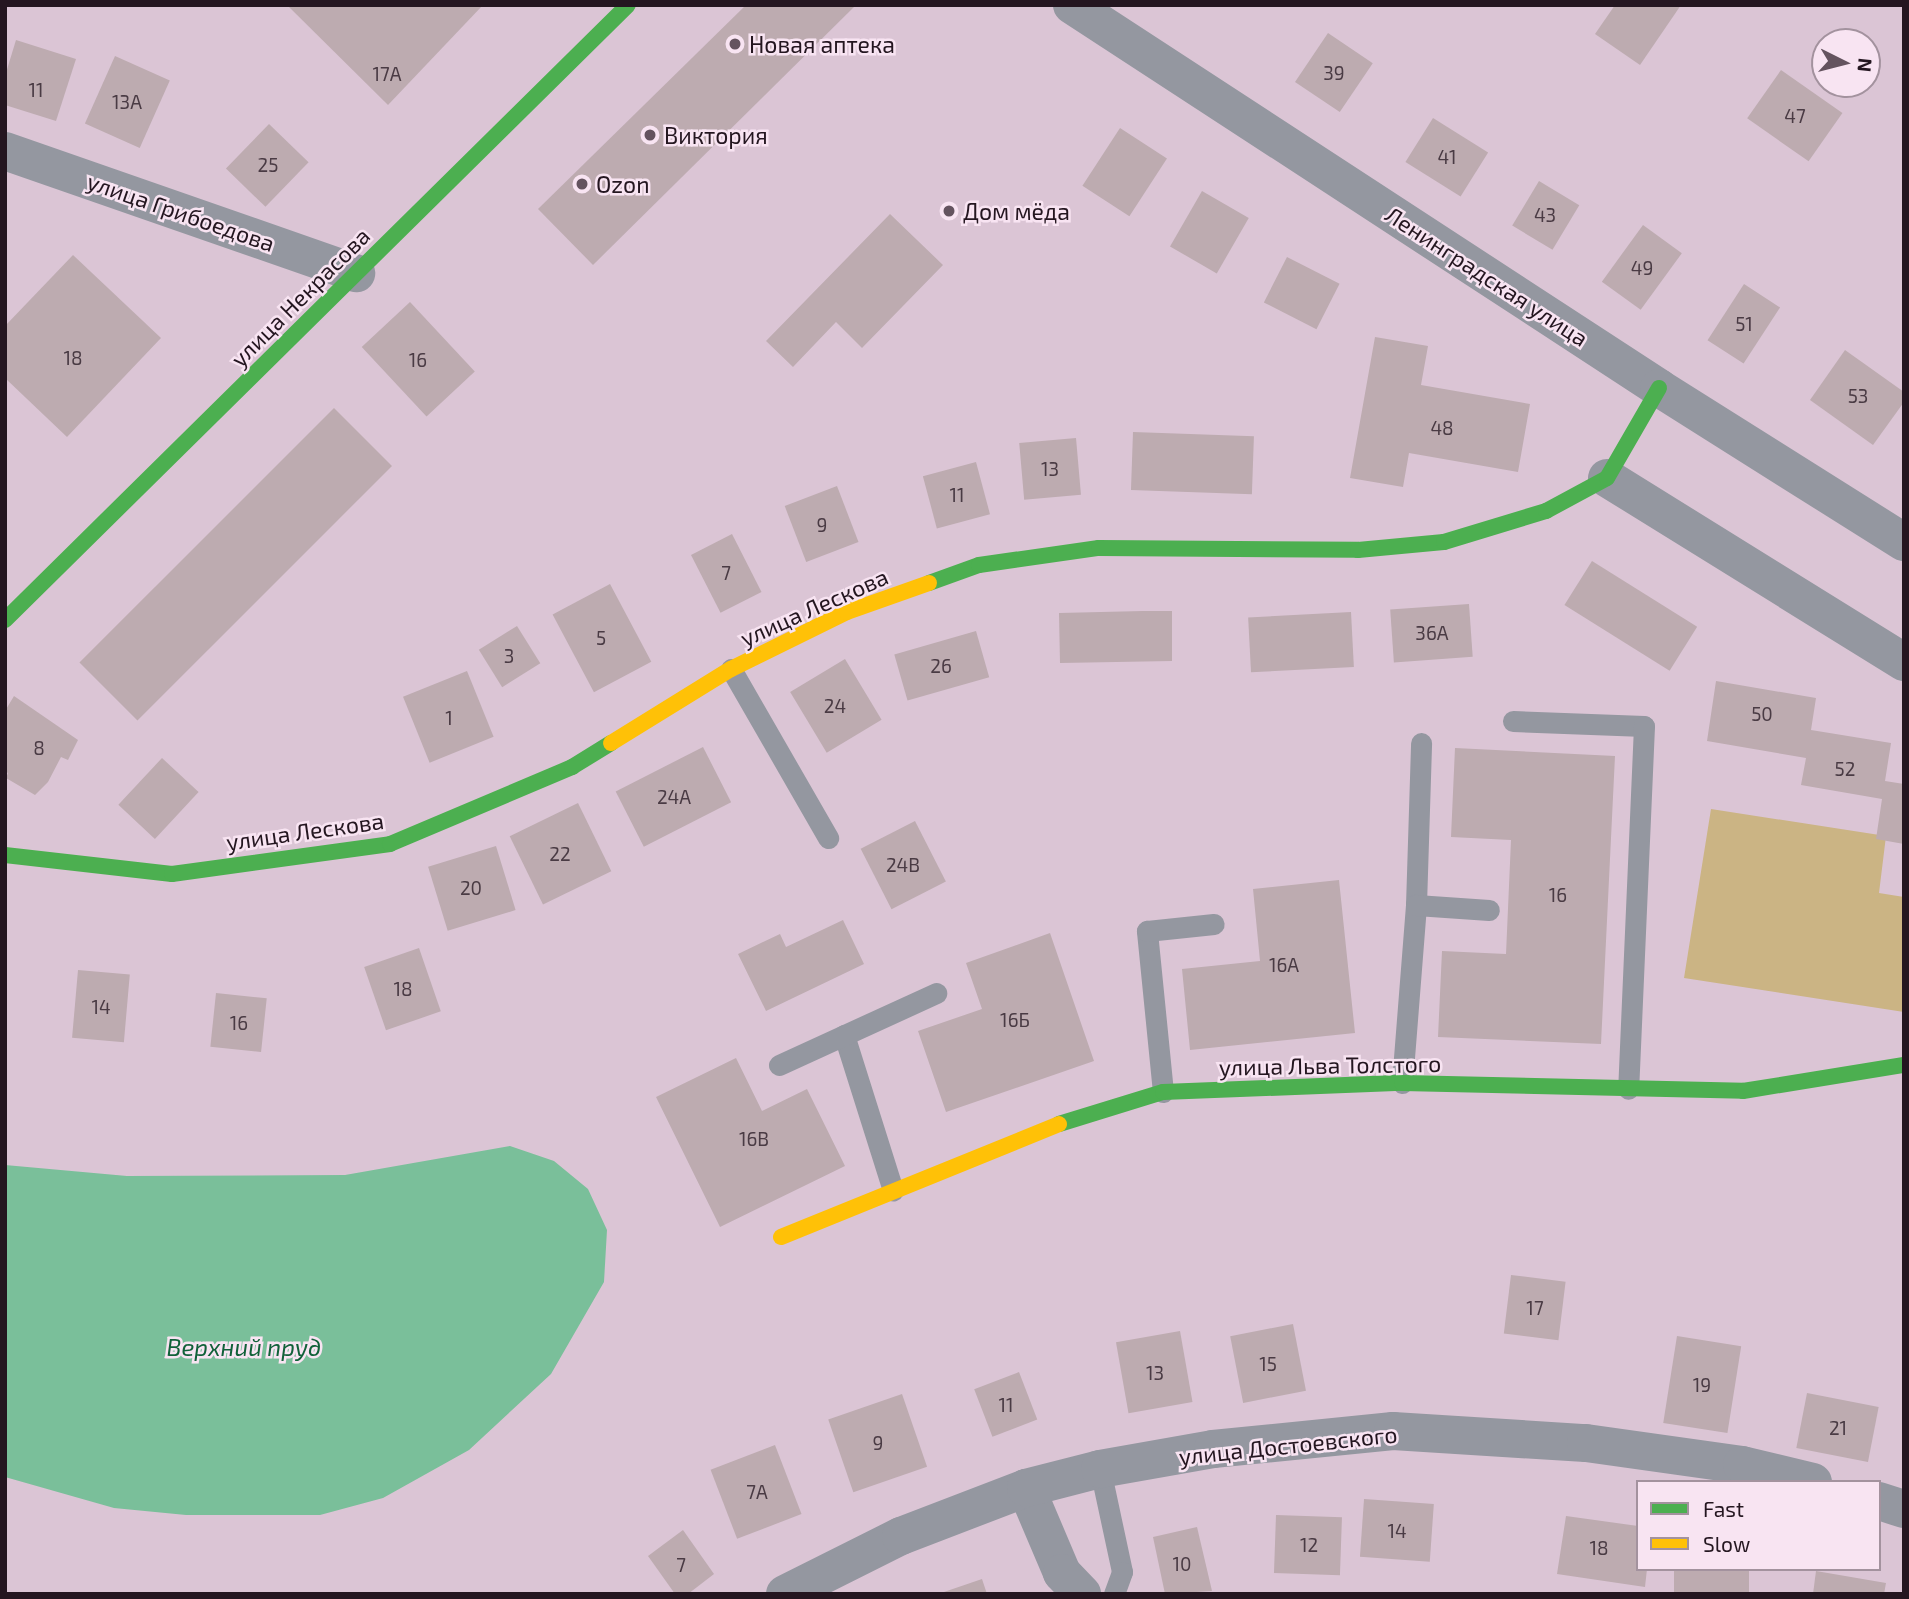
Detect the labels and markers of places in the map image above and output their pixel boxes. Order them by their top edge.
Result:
place label: Новая аптека [749,30,895,58]
marker: Новая аптека [727,36,743,52]
place label: Виктория [664,121,768,149]
marker: Виктория [642,127,658,143]
place label: Ozon [596,170,649,198]
marker: Ozon [574,176,590,192]
place label: Дом мёда [963,197,1070,225]
marker: Дом мёда [941,203,957,219]

